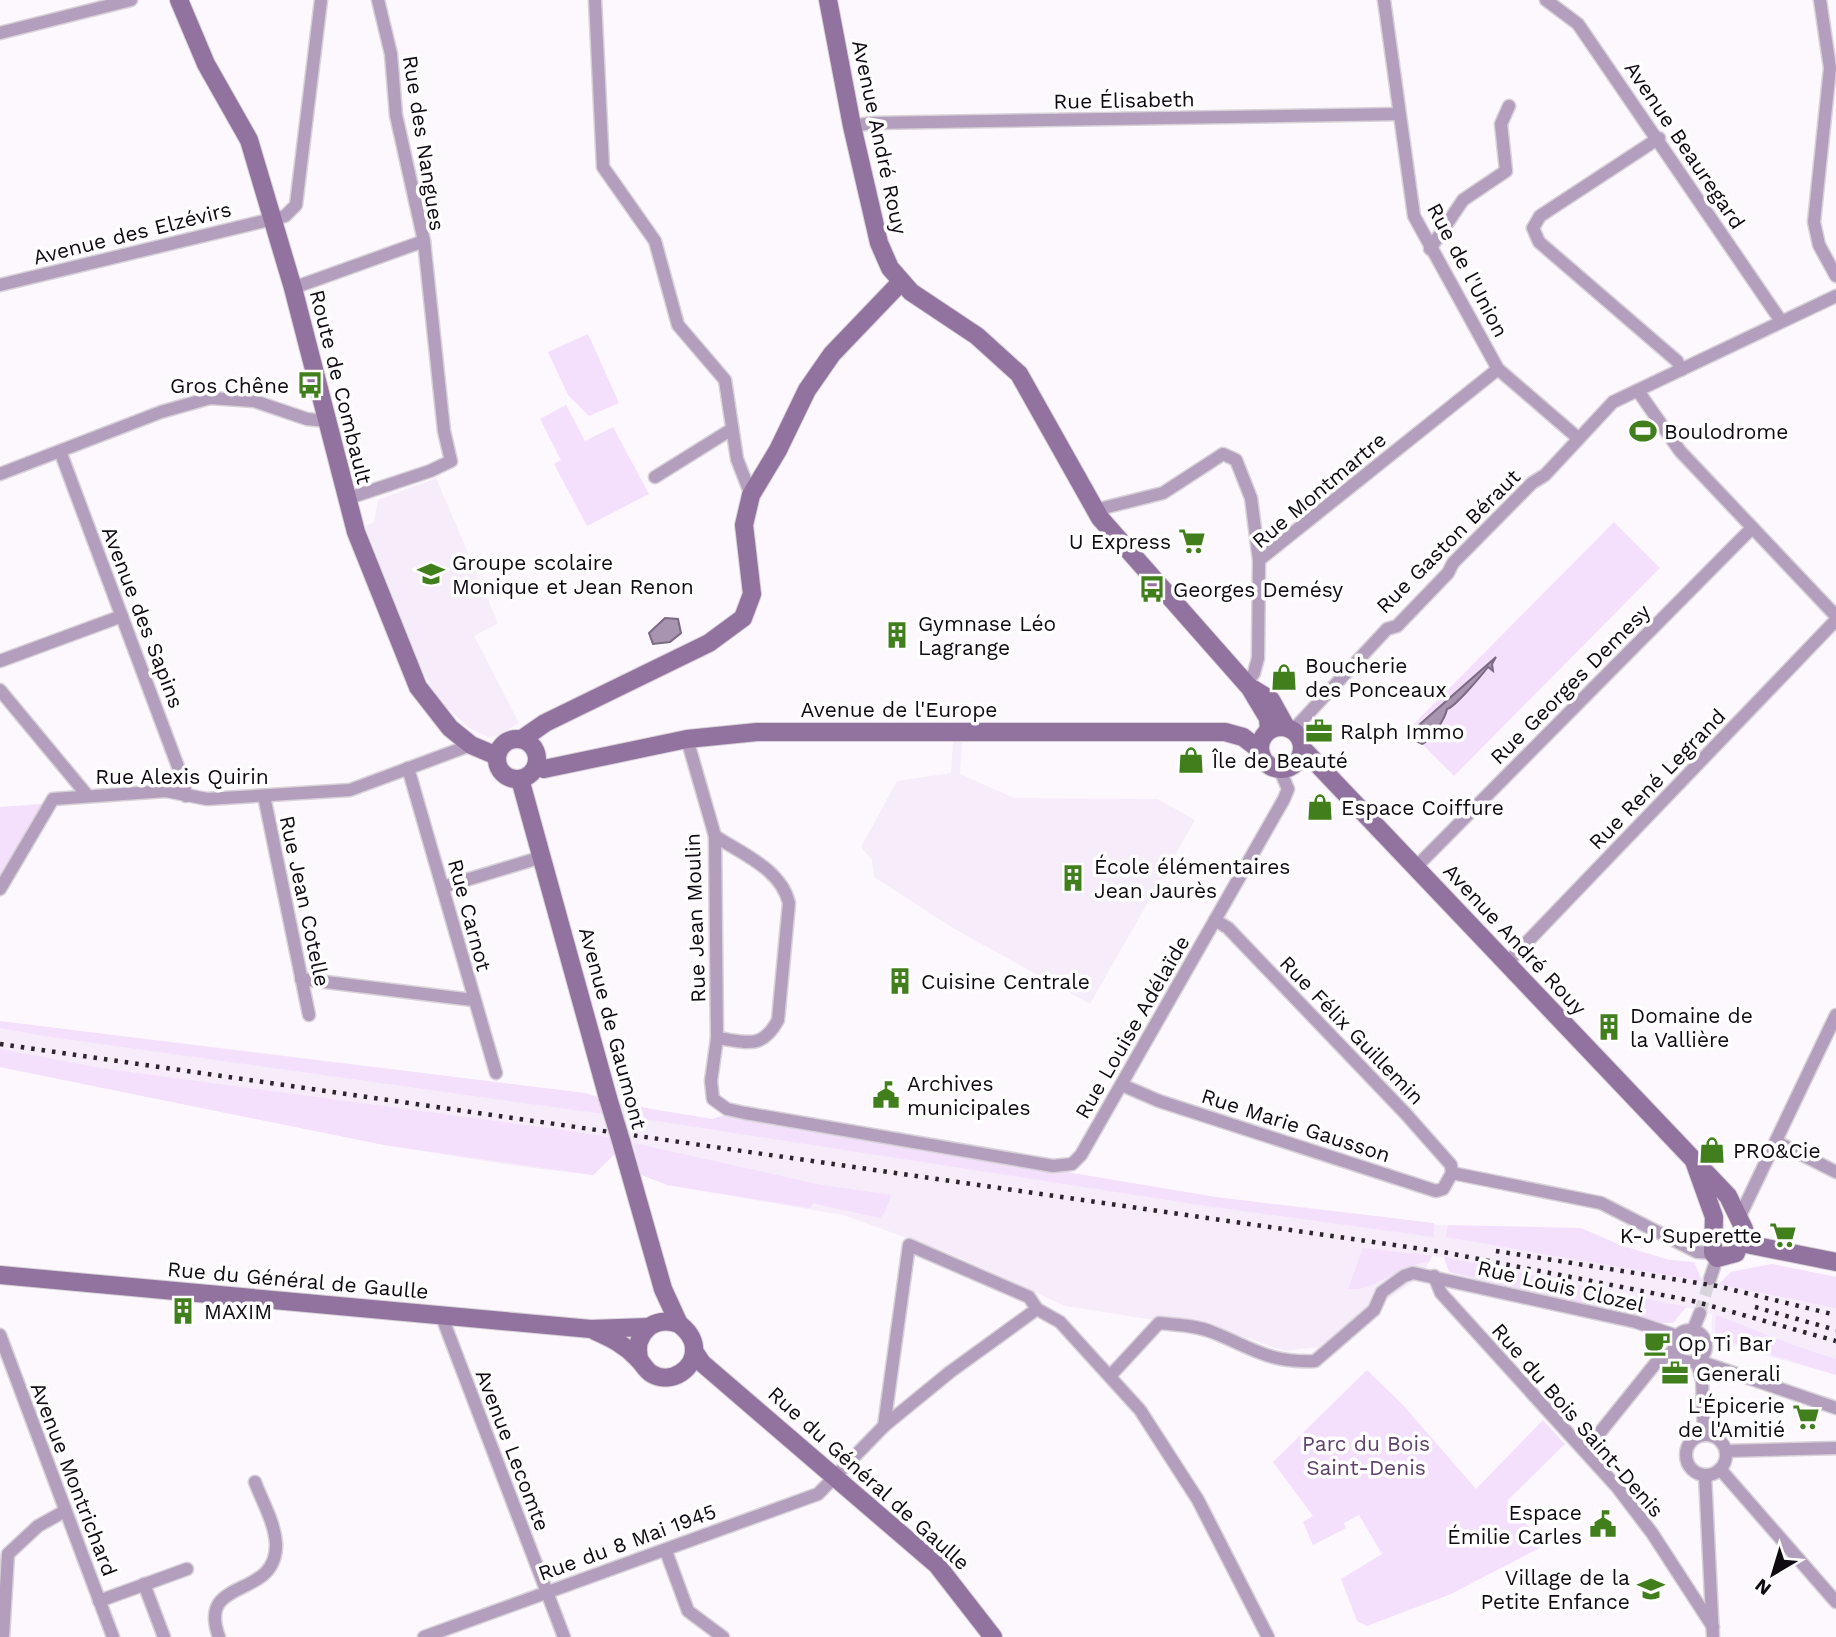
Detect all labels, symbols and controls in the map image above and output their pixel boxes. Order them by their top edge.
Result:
street label: Avenue André Rouy [847,37,913,237]
street label: Rue des Nangues [398,54,450,232]
street label: Avenue Beauregard [1620,56,1750,234]
street label: Rue Élisabeth [1053,86,1195,114]
street label: Avenue des Elzévirs [30,196,234,270]
street label: Rue de l'Union [1422,199,1514,341]
street label: Route de Combault [305,287,377,487]
bus stop icon: Gros Chêne [295,370,325,400]
place label: Gros Chêne [170,373,289,398]
sports icon: Boulodrome [1628,416,1658,446]
place label: Boulodrome [1664,419,1788,444]
street label: Rue Montmartre [1247,427,1391,553]
street label: Rue Gaston Béraut [1371,464,1525,618]
street label: Avenue des Sapins [97,522,189,712]
supermarket icon: U Express [1177,526,1207,556]
place label: U Express [1069,529,1171,554]
place label: Groupe scolaire Monique et Jean Renon [452,550,694,599]
school or university icon: Groupe scolaire Monique et Jean Renon [416,559,446,589]
bus stop icon: Georges Demésy [1137,574,1167,604]
place label: Georges Demésy [1173,577,1343,602]
street label: Rue Georges Demesy [1485,599,1655,769]
place label: Gymnase Léo Lagrange [918,611,1056,660]
building icon: Gymnase Léo Lagrange [882,620,912,650]
place label: Boucherie des Ponceaux [1305,653,1447,702]
shop icon: Boucherie des Ponceaux [1269,662,1299,692]
street label: Avenue de l'Europe [801,697,997,722]
street label: Rue René Legrand [1583,703,1731,855]
office icon: Ralph Immo [1304,716,1334,746]
place label: Ralph Immo [1340,719,1464,744]
shop icon: Île de Beauté [1176,745,1206,775]
place label: Île de Beauté [1211,748,1348,773]
street label: Rue Alexis Quirin [95,764,269,789]
shop icon: Espace Coiffure [1305,792,1335,822]
place label: Espace Coiffure [1341,795,1504,820]
street label: Rue Jean Cotelle [275,813,335,989]
street label: Rue Jean Moulin [680,833,710,1003]
place label: École élémentaires Jean Jaurès [1094,854,1290,903]
street label: Rue Carnot [443,856,497,974]
street label: Avenue André Rouy [1438,858,1592,1020]
building icon: École élémentaires Jean Jaurès [1058,863,1088,893]
street label: Avenue de Gaumont [574,924,652,1132]
street label: Rue Louise Adélaïde [1069,931,1195,1123]
street label: Rue Félix Guillemin [1275,950,1429,1110]
building icon: Cuisine Centrale [885,966,915,996]
place label: Cuisine Centrale [921,969,1090,994]
place label: Domaine de la Vallière [1630,1003,1753,1052]
building icon: Domaine de la Vallière [1594,1012,1624,1042]
place label: Archives municipales [907,1071,1031,1120]
public building icon: Archives municipales [871,1080,901,1110]
street label: Rue Marie Gausson [1199,1083,1393,1167]
shop icon: PRO&Cie [1697,1135,1727,1165]
place label: PRO&Cie [1733,1138,1821,1163]
supermarket icon: K-J Superette [1768,1220,1798,1250]
place label: K-J Superette [1620,1223,1762,1248]
street label: Rue Louis Clozel [1475,1255,1647,1317]
street label: Rue du Général de Gaulle [166,1256,430,1304]
building icon: MAXIM [168,1296,198,1326]
place label: MAXIM [204,1299,272,1324]
street label: Rue du Bois Saint-Denis [1487,1318,1669,1522]
cafe icon: Op Ti Bar [1642,1328,1672,1358]
place label: Op Ti Bar [1678,1331,1773,1356]
office icon: Generali [1660,1358,1690,1388]
place label: Generali [1696,1361,1781,1386]
street label: Avenue Lecomte [471,1366,555,1534]
street label: Avenue Montrichard [25,1379,123,1579]
street label: Rue du Général de Gaulle [763,1381,975,1575]
place label: L'Épicerie de l'Amitié [1678,1393,1785,1442]
supermarket icon: L'Épicerie de l'Amitié [1791,1402,1821,1432]
park label: Parc du Bois Saint-Denis [1302,1431,1430,1480]
street label: Rue du 8 Mai 1945 [535,1498,719,1586]
place label: Espace Émilie Carles [1447,1500,1582,1549]
public building icon: Espace Émilie Carles [1588,1509,1618,1539]
north arrow [1738,1539,1808,1609]
place label: Village de la Petite Enfance [1480,1565,1630,1614]
school or university icon: Village de la Petite Enfance [1636,1574,1666,1604]
text: N [1750,1574,1775,1600]

